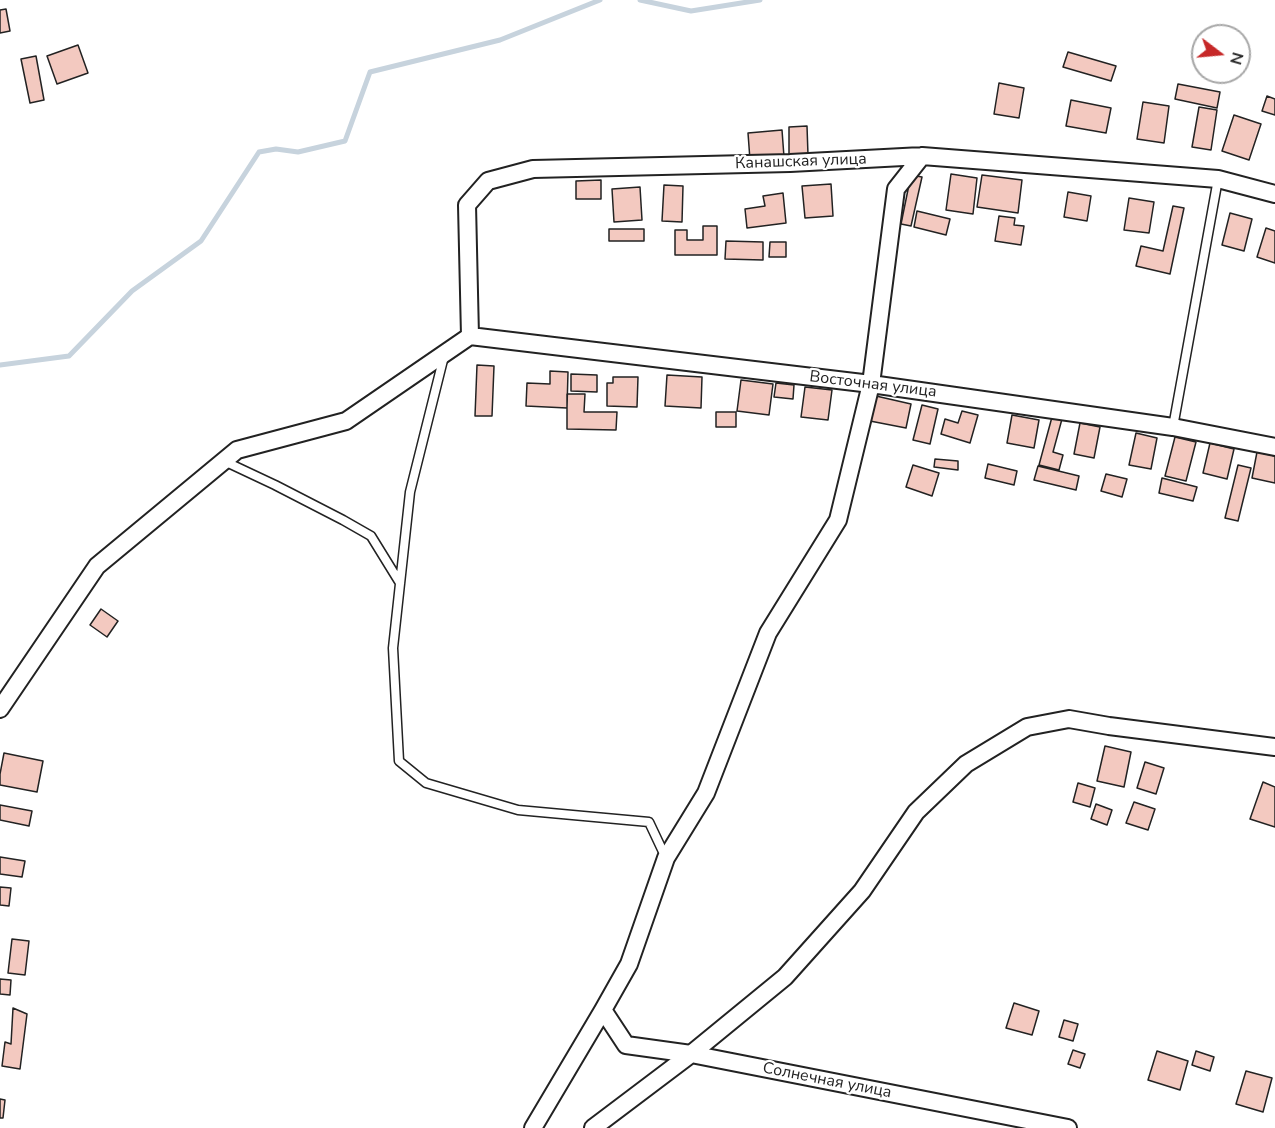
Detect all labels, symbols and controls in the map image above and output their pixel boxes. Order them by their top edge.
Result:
north arrow [1191,24,1251,84]
text: N [1224,50,1249,67]
street label: Канашская улица [735,150,867,174]
street label: Восточная улица [808,368,938,402]
street label: Солнечная улица [761,1059,893,1103]

